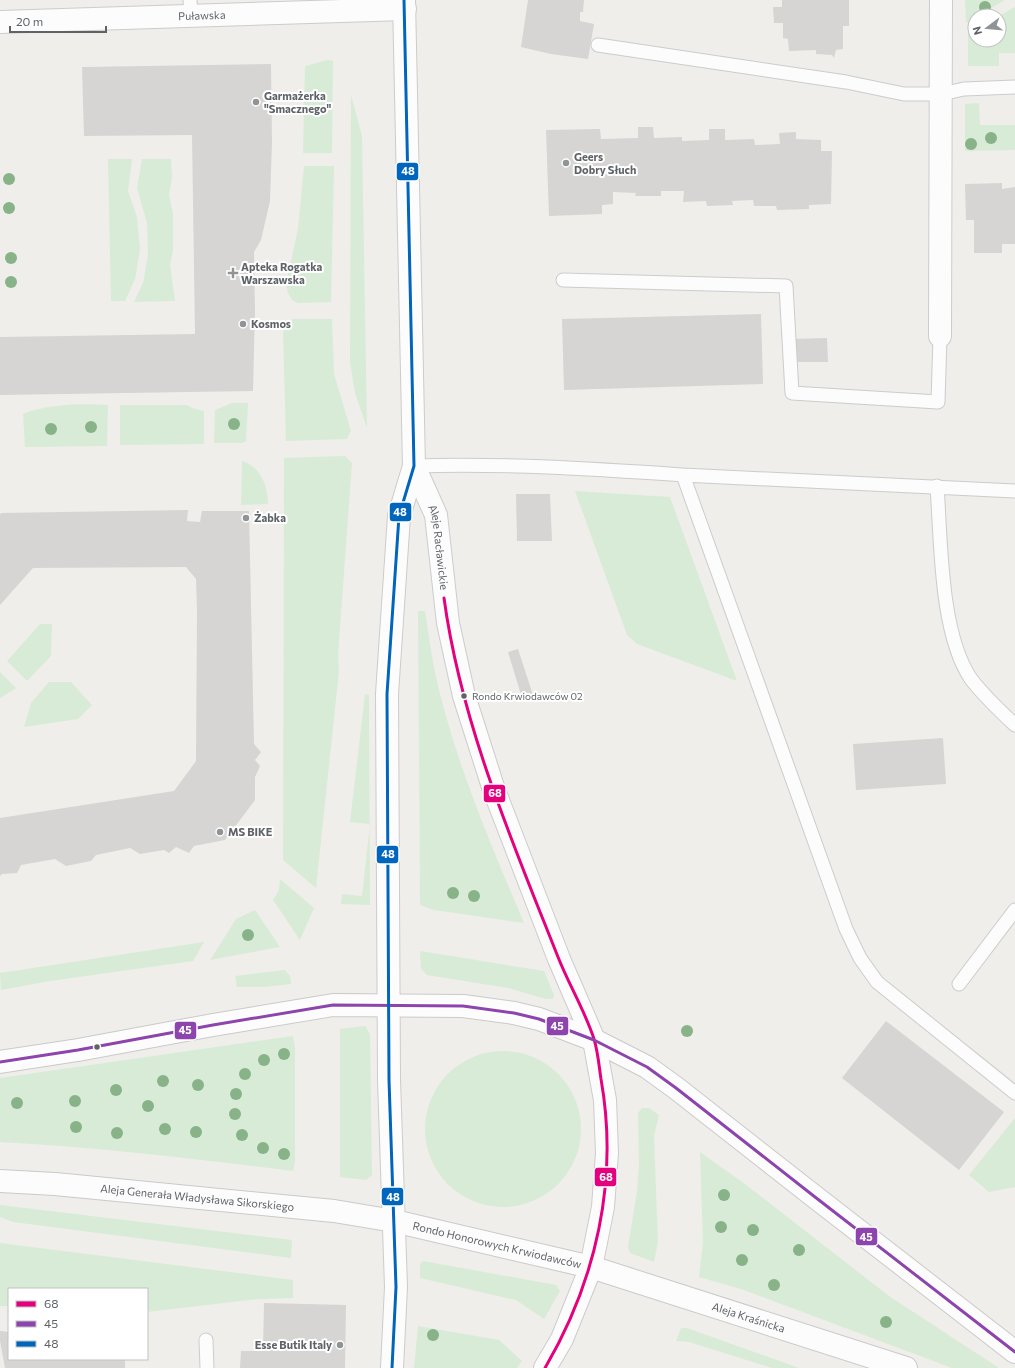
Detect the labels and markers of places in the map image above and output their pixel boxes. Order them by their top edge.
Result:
place label: Garmażerka "Smacznego" [264,89,331,115]
marker: Garmażerka "Smacznego" [251,97,261,107]
place label: Geers Dobry Słuch [574,150,636,176]
marker: Geers Dobry Słuch [561,158,571,168]
place label: Apteka Rogatka Warszawska [241,260,323,286]
marker: Apteka Rogatka Warszawska [228,268,238,278]
place label: Kosmos [251,317,291,330]
marker: Kosmos [238,319,248,329]
place label: Żabka [254,511,286,524]
marker: Żabka [241,513,251,523]
place label: Rondo Krwiodawców 02 [472,690,583,702]
marker: Rondo Krwiodawców 02 [459,691,469,701]
place label: MS BIKE [228,825,273,838]
marker: MS BIKE [215,827,225,837]
unlabelled marker [92,1042,102,1052]
place label: Esse Butik Italy [255,1338,332,1351]
marker: Esse Butik Italy [335,1340,345,1350]

